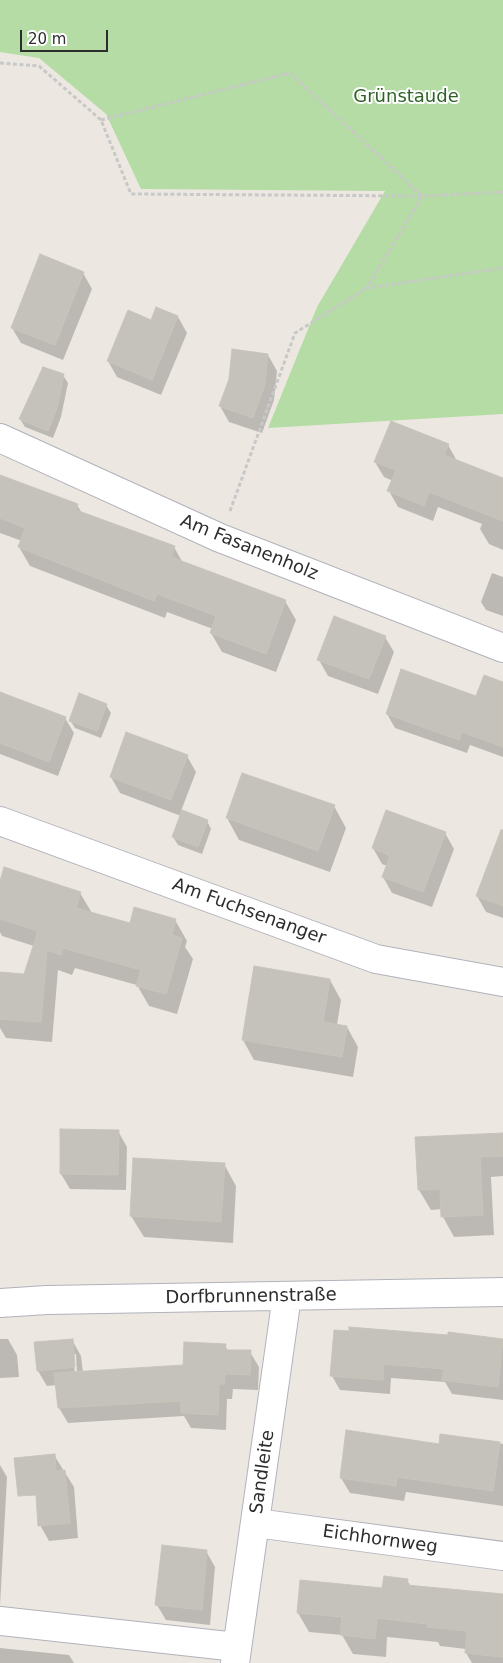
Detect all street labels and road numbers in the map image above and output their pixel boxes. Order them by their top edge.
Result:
street label: Am Fasanenholz [177,511,321,585]
street label: Am Fuchsenanger [169,874,329,950]
street label: Dorfbrunnenstraße [165,1285,337,1309]
street label: Sandleite [246,1429,280,1515]
street label: Eichhornweg [321,1521,439,1559]

